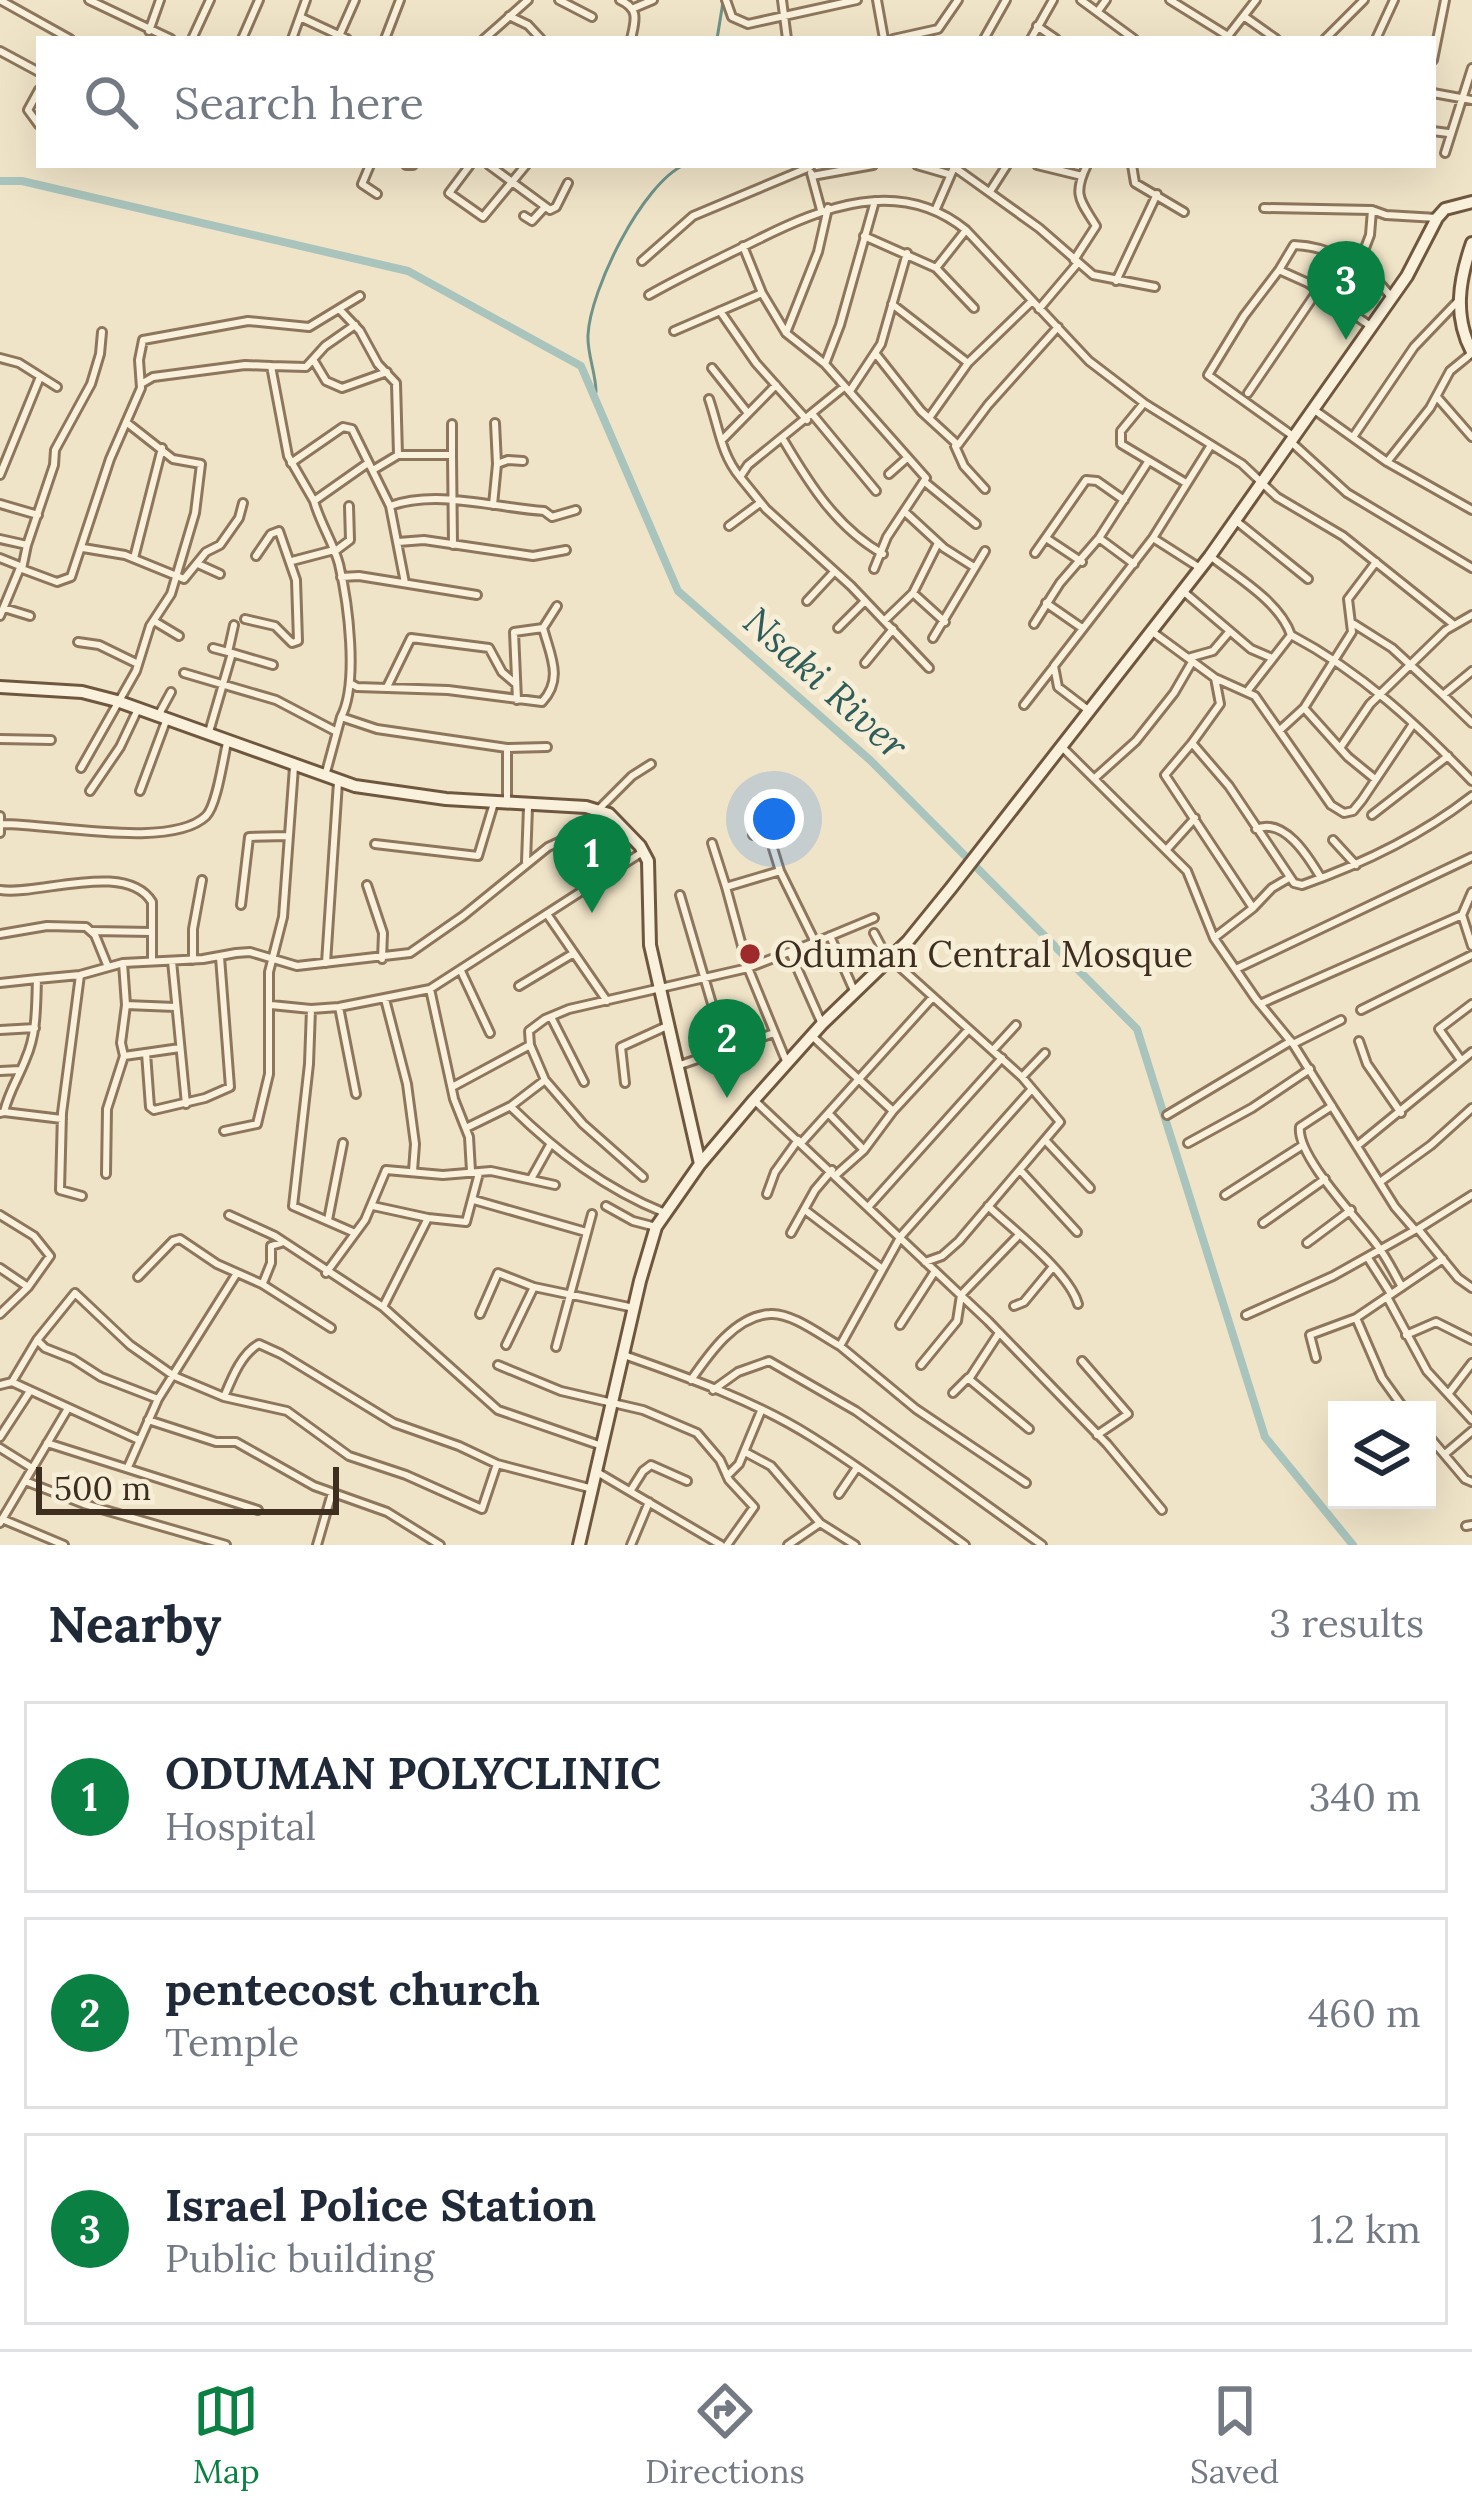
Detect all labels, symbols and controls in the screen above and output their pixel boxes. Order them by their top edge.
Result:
search box [36,36,1436,168]
icon: search [78,69,144,135]
text: Search here [174,74,424,131]
pin: 3 [1307,241,1385,340]
water label: Nsaki River [733,596,919,770]
your location [744,789,804,849]
pin: 1 [553,814,631,913]
place label: Oduman Central Mosque [774,931,1193,977]
marker: Oduman Central Mosque [737,941,763,967]
pin: 2 [688,999,766,1098]
map controls [1328,1401,1436,1509]
button: layers [1328,1401,1436,1509]
scale bar [36,1461,339,1514]
text: 500 m [54,1467,151,1509]
text: Nearby [48,1591,221,1656]
text: 3 results [1269,1598,1424,1648]
text: ODUMAN POLYCLINIC [165,1744,661,1801]
text: 1 [82,1772,98,1822]
text: 340 m [1309,1772,1421,1822]
text: Hospital [165,1801,316,1851]
text: pentecost church [165,1960,540,2017]
text: 2 [80,1988,100,2038]
text: 460 m [1308,1988,1421,2038]
text: Temple [165,2017,299,2067]
text: Israel Police Station [165,2176,596,2233]
text: 3 [79,2204,101,2254]
text: 1.2 km [1310,2204,1421,2254]
text: Public building [165,2233,434,2283]
tab: Map [193,2378,260,2492]
tab: Directions [645,2378,805,2492]
tab: Saved [1190,2378,1279,2492]

